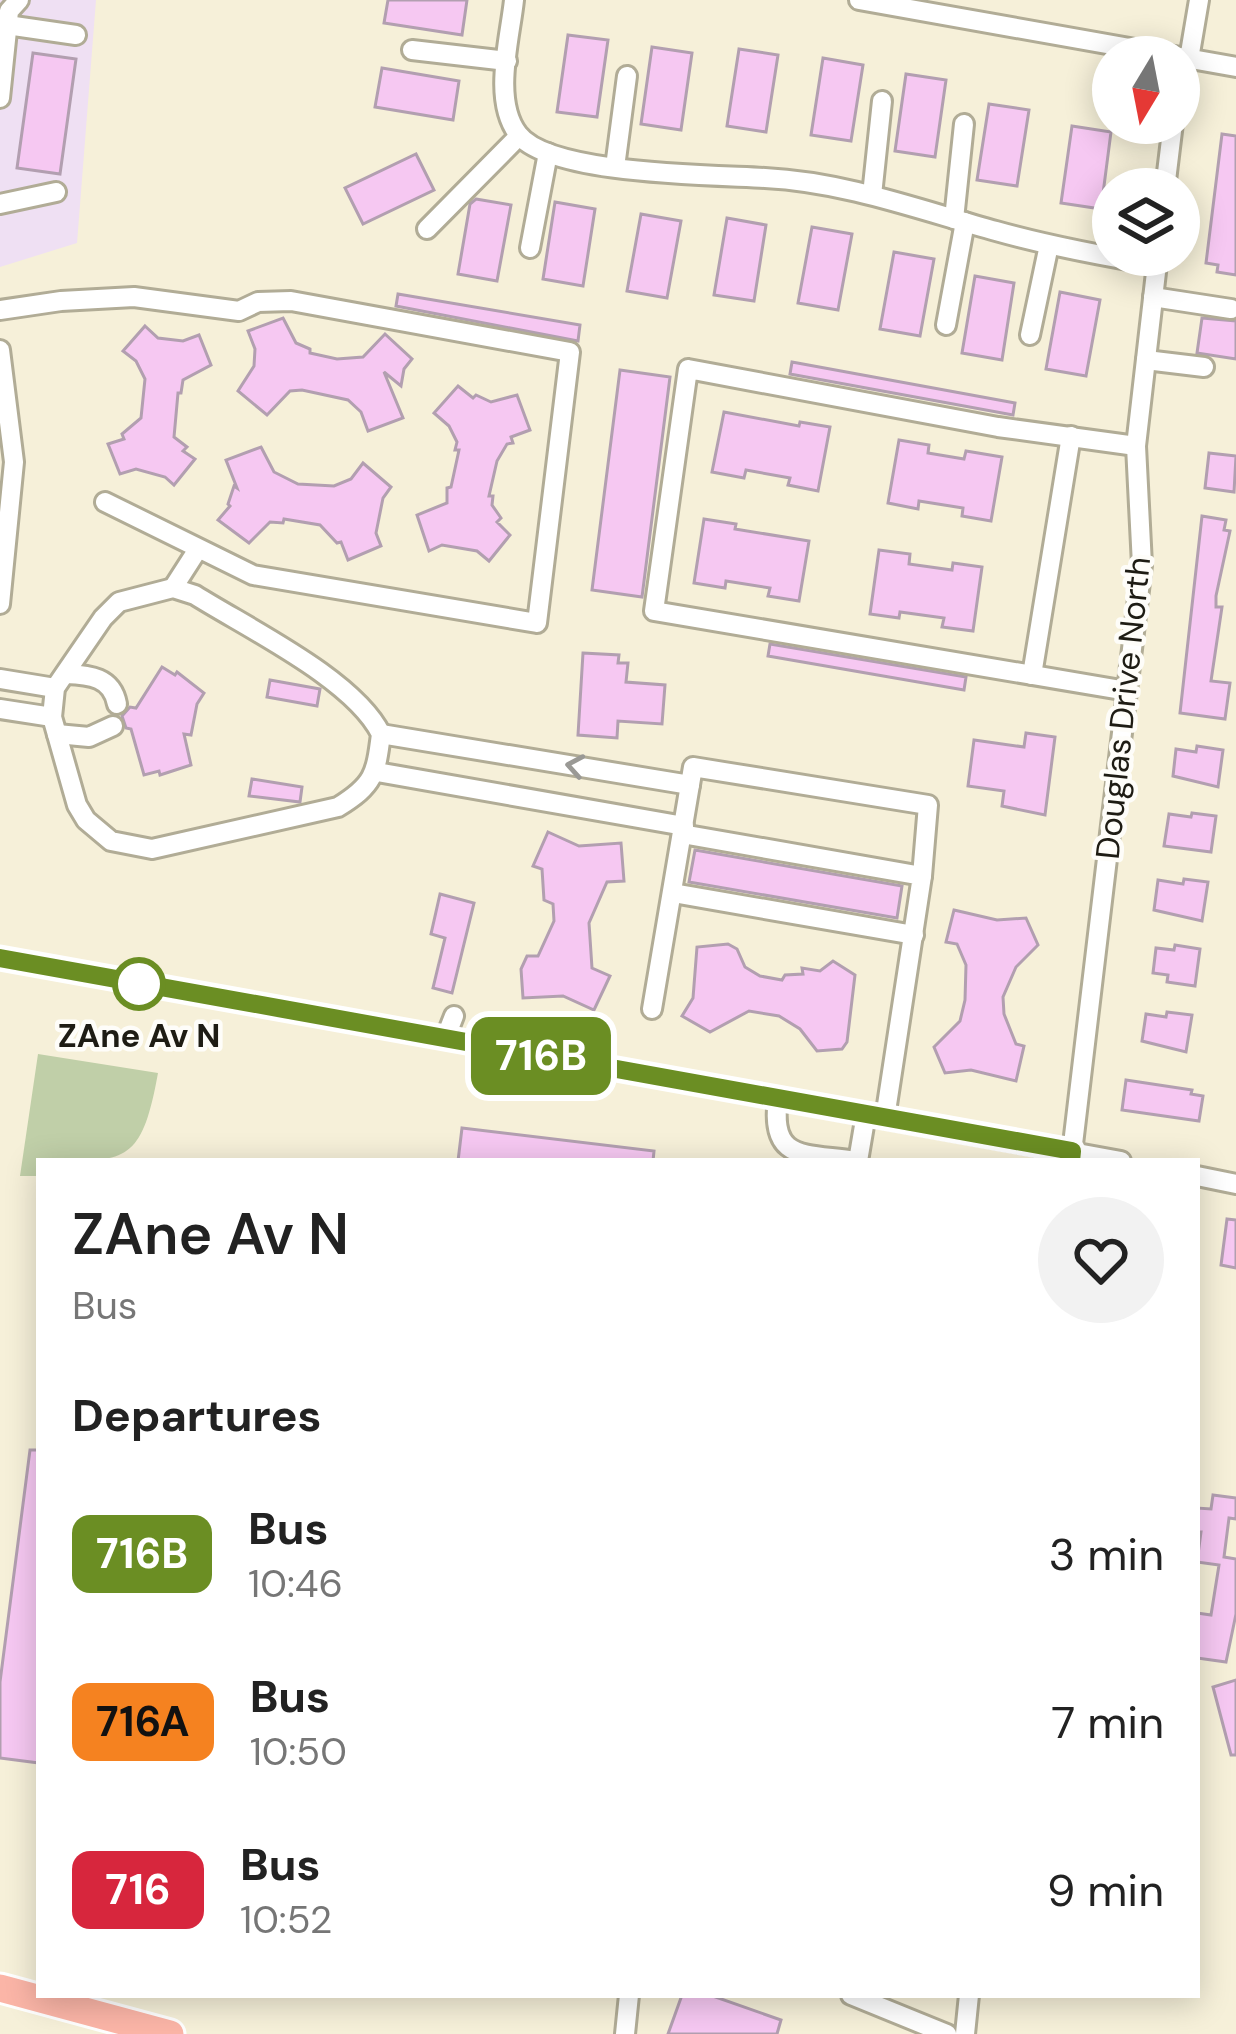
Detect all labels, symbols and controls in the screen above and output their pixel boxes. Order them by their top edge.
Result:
north arrow [1092,36,1200,144]
map controls [1092,36,1200,276]
button: layers [1092,168,1200,276]
street label: Douglas Drive North [1086,555,1160,861]
one-way arrow [565,755,585,780]
marker: ZAne Av N [114,959,164,1009]
place label: ZAne Av N [58,1014,220,1057]
line badge: 716B [457,1017,625,1095]
text: 716B [495,1028,587,1083]
text: ZAne Av N [72,1197,349,1272]
button: heart [1038,1197,1164,1323]
text: Bus [72,1280,137,1331]
text: Departures [72,1386,321,1445]
text: Bus [248,1499,328,1558]
text: 3 min [1049,1525,1164,1584]
text: 716B [96,1526,188,1581]
text: 10:46 [248,1558,343,1609]
text: Bus [250,1667,330,1726]
text: 7 min [1051,1693,1164,1752]
text: 716A [96,1694,190,1749]
text: 10:50 [250,1726,347,1777]
text: Bus [240,1835,320,1894]
text: 9 min [1047,1861,1164,1920]
text: 716 [105,1862,171,1917]
text: 10:52 [240,1894,332,1945]

